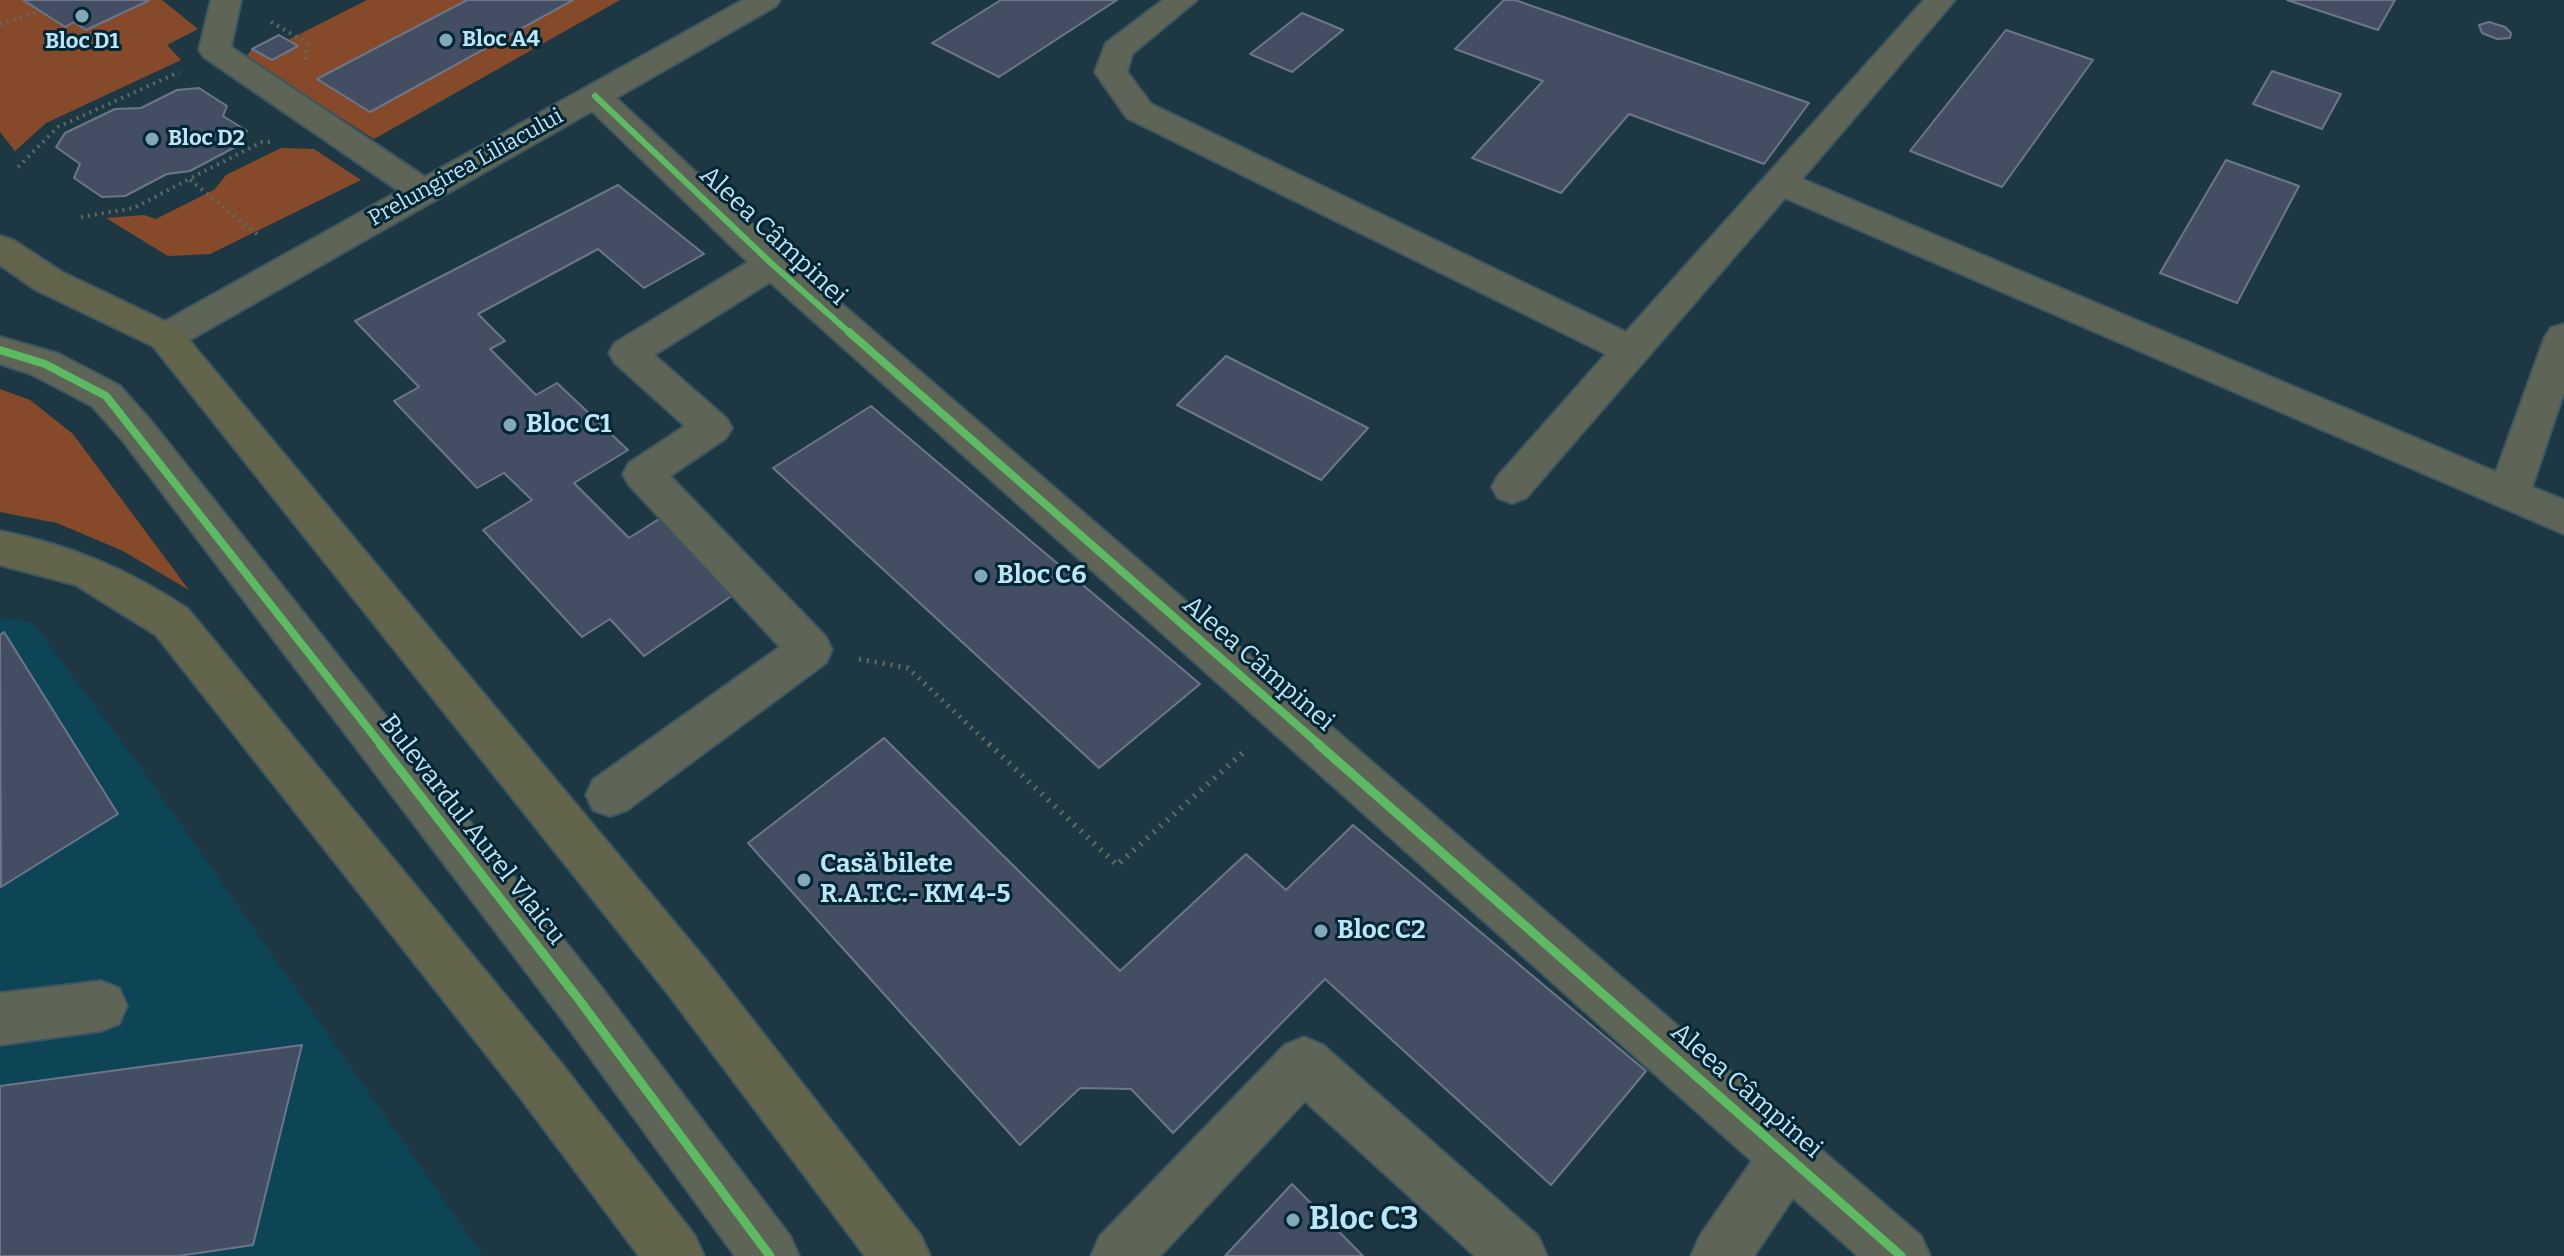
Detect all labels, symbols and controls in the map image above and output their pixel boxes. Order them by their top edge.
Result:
marker: Bloc D1 [73,7,91,25]
place label: Bloc A4 [462,27,540,53]
place label: Bloc D1 [45,29,119,55]
marker: Bloc A4 [437,31,455,49]
street label: Prelungirea Liliacului [364,104,568,232]
place label: Bloc D2 [168,126,245,152]
marker: Bloc D2 [143,130,161,148]
street label: Aleea Câmpinei [693,160,853,312]
place label: Bloc C1 [526,409,611,441]
marker: Bloc C1 [501,416,519,434]
place label: Bloc C6 [997,560,1087,592]
marker: Bloc C6 [972,567,990,585]
street label: Aleea Câmpinei [1176,590,1340,738]
street label: Bulevardul Aurel Vlaicu [372,709,572,951]
place label: Casă bilete R.A.T.C.- KM 4-5 [820,849,1011,910]
marker: Casă bilete R.A.T.C.- KM 4-5 [795,871,813,889]
place label: Bloc C2 [1337,915,1426,947]
marker: Bloc C2 [1312,922,1330,940]
street label: Aleea Câmpinei [1664,1017,1828,1165]
place label: Bloc C3 [1309,1201,1419,1239]
marker: Bloc C3 [1284,1211,1302,1229]

